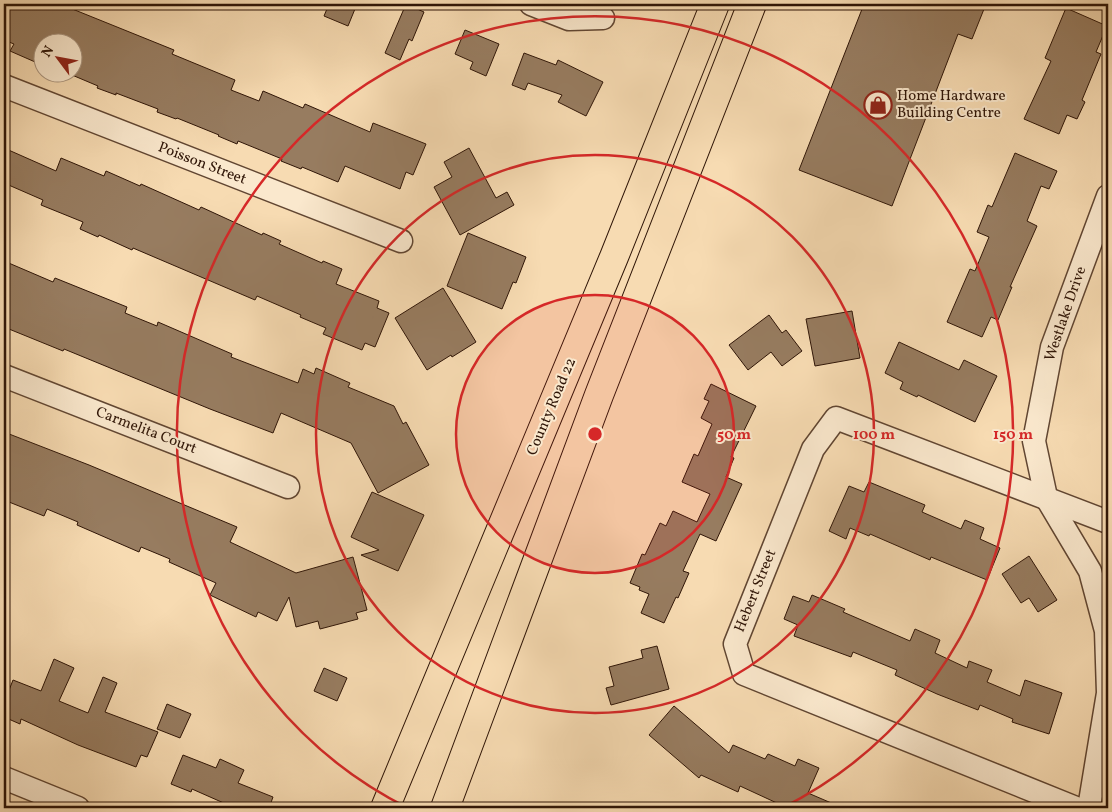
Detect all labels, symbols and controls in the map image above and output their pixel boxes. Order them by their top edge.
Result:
north arrow [32,32,82,82]
text: N [37,43,59,61]
place label: Home Hardware Building Centre [897,86,1006,124]
shop icon: Home Hardware Building Centre [863,90,893,120]
street label: Poisson Street [155,138,249,190]
street label: Westlake Drive [1040,264,1092,364]
street label: County Road 22 [522,355,582,459]
street label: Carmelita Court [93,402,199,460]
centre of rings [586,425,604,443]
text: 50 m [717,425,751,446]
text: 100 m [853,425,896,446]
text: 150 m [993,425,1033,446]
street label: Hebert Street [730,546,782,636]

